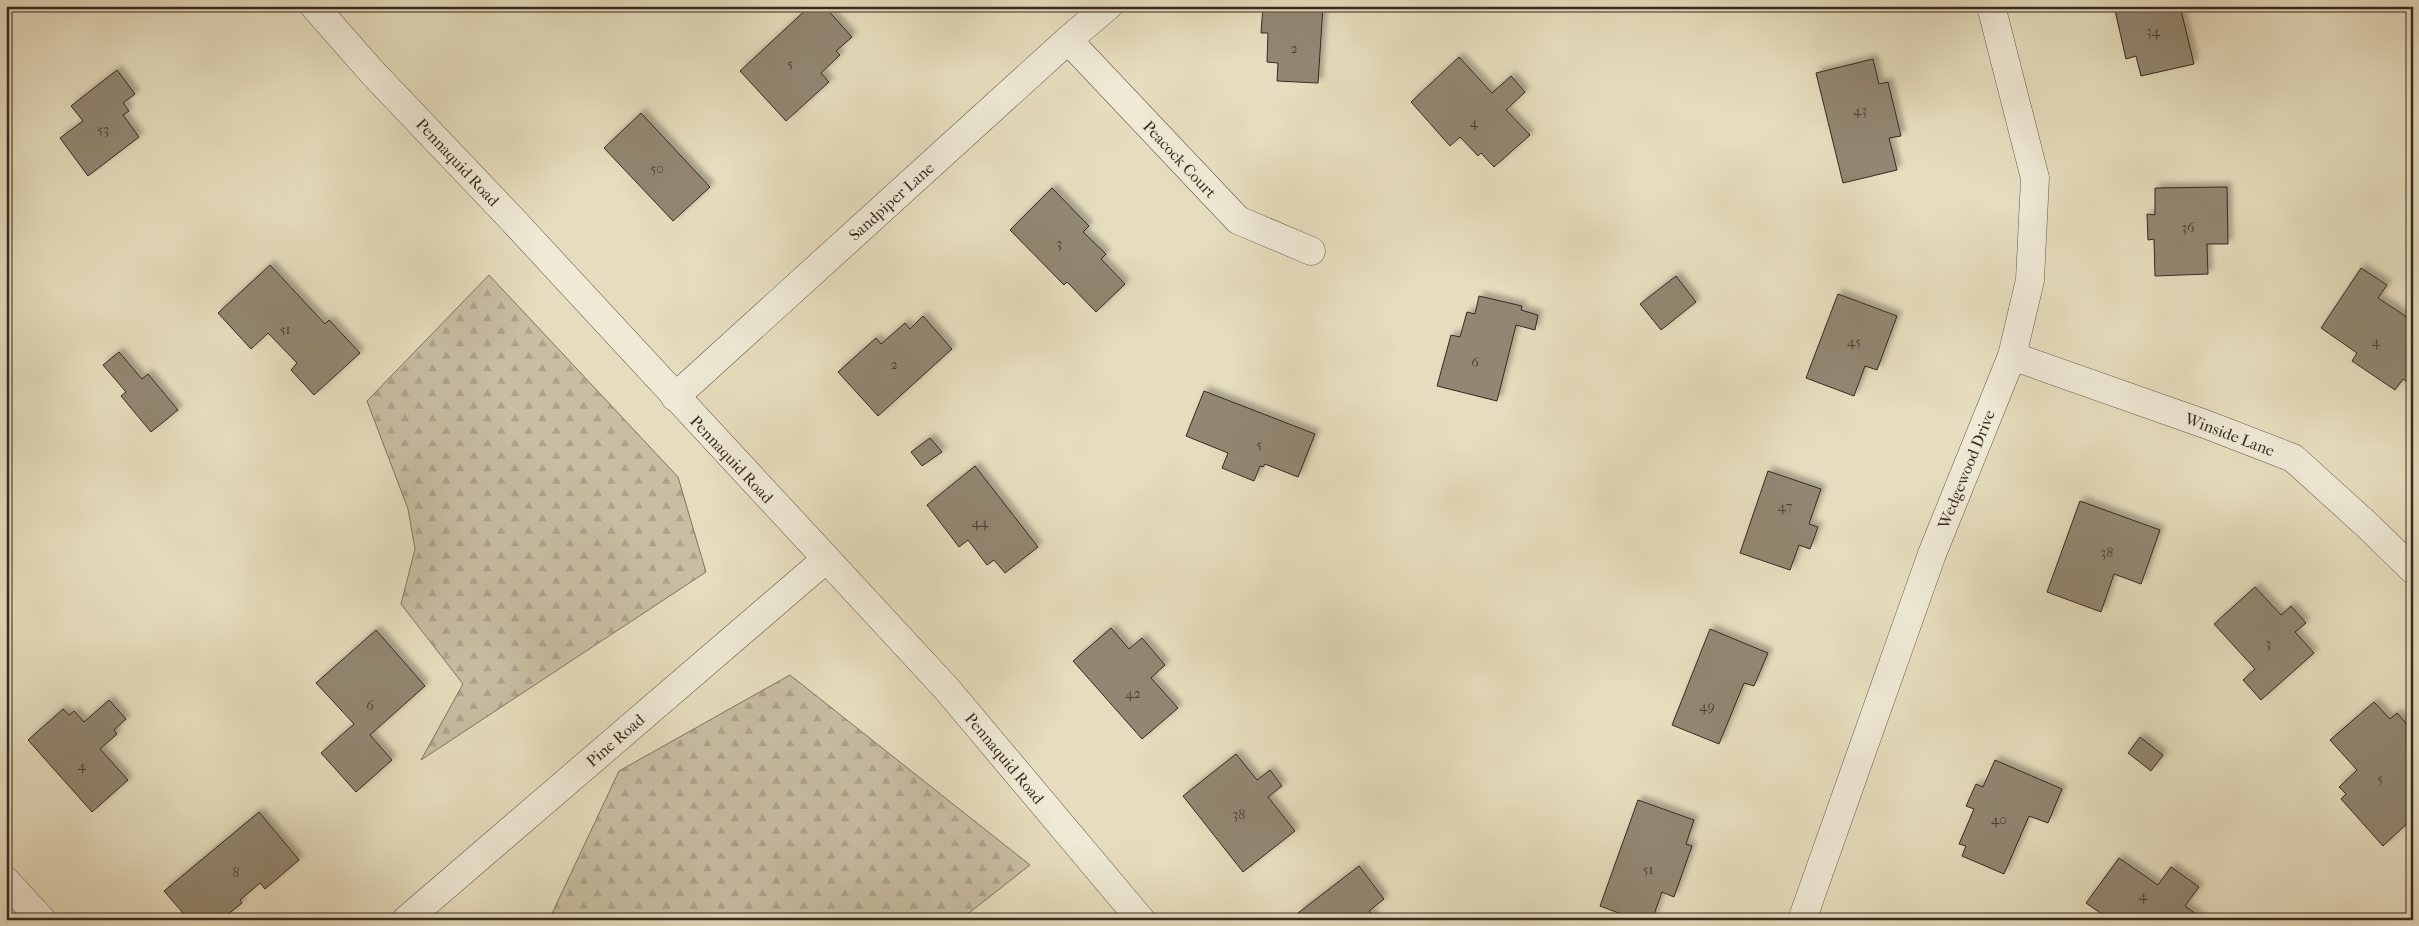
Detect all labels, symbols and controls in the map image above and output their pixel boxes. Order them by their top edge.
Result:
house number: 34 [2146,23,2161,40]
house number: 2 [1290,40,1298,57]
house number: 5 [787,55,793,72]
house number: 43 [1853,102,1867,119]
house number: 4 [1470,114,1479,131]
street label: Pennaquid Road [412,115,503,210]
street label: Peacock Court [1139,117,1220,202]
house number: 53 [97,121,109,138]
street label: Sandpiper Lane [845,158,938,245]
house number: 50 [650,160,664,177]
house number: 36 [2181,219,2195,236]
house number: 3 [1056,235,1062,252]
house number: 51 [279,321,291,338]
house number: 45 [1847,333,1861,350]
house number: 4 [2372,333,2381,350]
house number: 6 [1471,354,1479,371]
house number: 2 [890,356,898,373]
street label: Wedgewood Drive [1934,407,1999,532]
street label: Winside Lane [2181,408,2277,460]
street label: Pennaquid Road [686,412,777,507]
house number: 5 [1256,436,1262,453]
house number: 47 [1778,498,1793,515]
house number: 44 [972,514,989,531]
house number: 38 [2101,544,2113,561]
house number: 3 [2265,635,2271,652]
house number: 42 [1125,685,1141,702]
house number: 6 [366,697,374,714]
house number: 49 [1699,698,1715,715]
street label: Pennaquid Road [961,709,1048,808]
street label: Pine Road [582,710,648,771]
house number: 4 [78,757,87,774]
house number: 5 [2377,770,2383,787]
house number: 38 [1233,806,1245,823]
house number: 40 [1991,811,2007,828]
house number: 51 [1642,861,1654,878]
house number: 8 [232,864,240,881]
house number: 4 [2139,887,2148,904]

